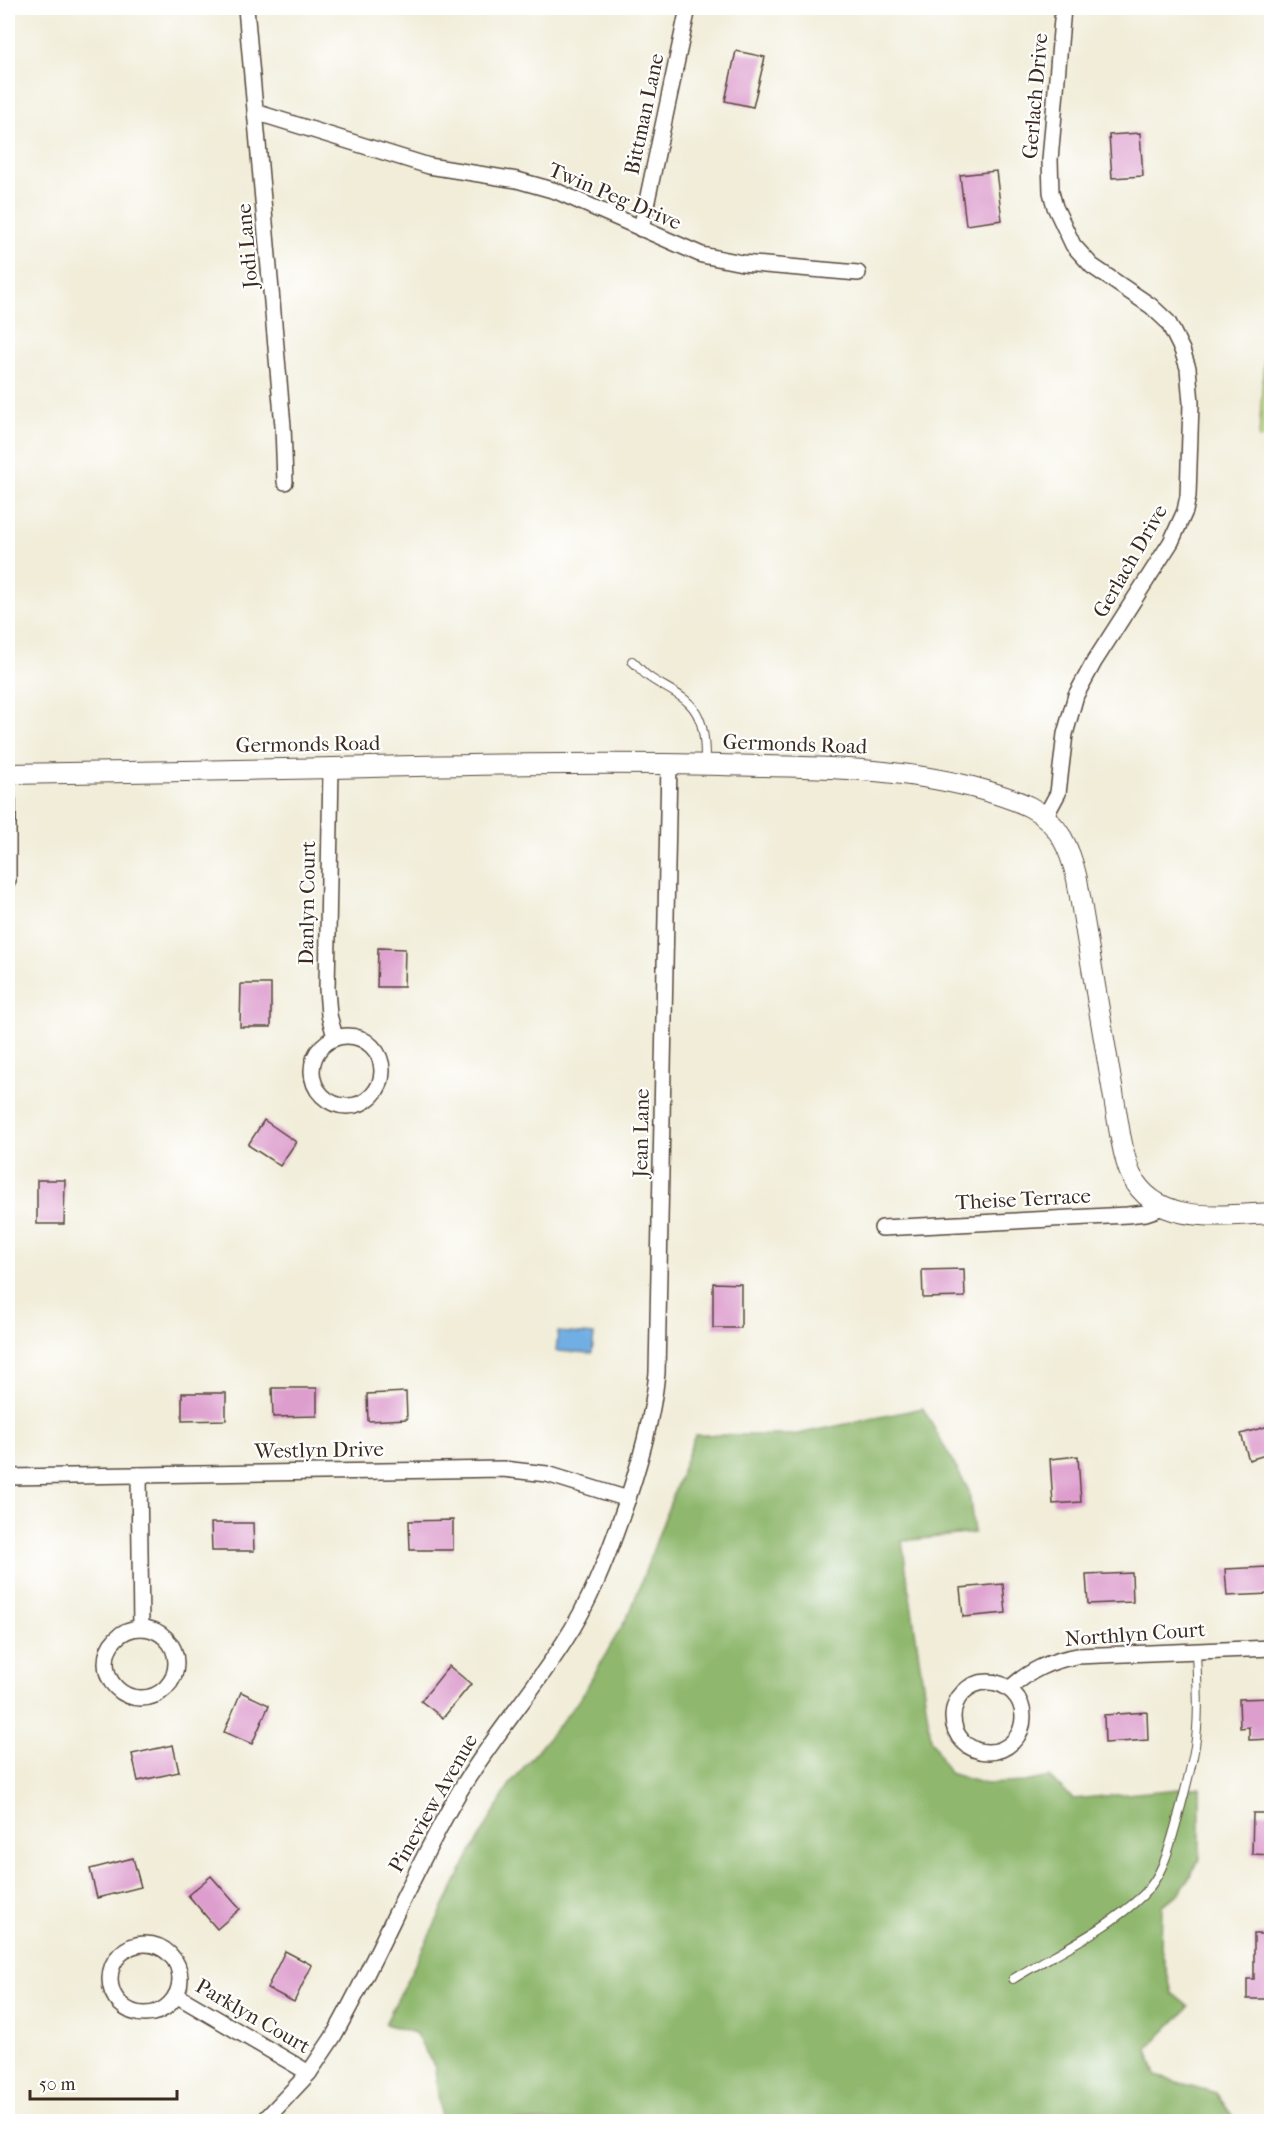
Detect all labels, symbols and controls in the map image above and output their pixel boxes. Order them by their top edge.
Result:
street label: Gerlach Drive [1018,32,1052,160]
street label: Bittman Lane [619,51,669,177]
street label: Twin Peg Drive [545,157,685,235]
street label: Jodi Lane [231,203,263,291]
street label: Gerlach Drive [1088,500,1172,622]
street label: Germonds Road [722,729,868,759]
street label: Germonds Road [235,731,381,757]
street label: Danlyn Court [294,840,320,965]
street label: Jean Lane [628,1088,654,1180]
street label: Theise Terrace [955,1183,1091,1215]
street label: Westlyn Drive [253,1437,384,1463]
street label: Northlyn Court [1064,1617,1206,1651]
street label: Pineview Avenue [384,1730,482,1876]
street label: Parklyn Court [192,1974,315,2059]
scale bar [30,2063,177,2101]
text: 50 m [39,2074,76,2095]

